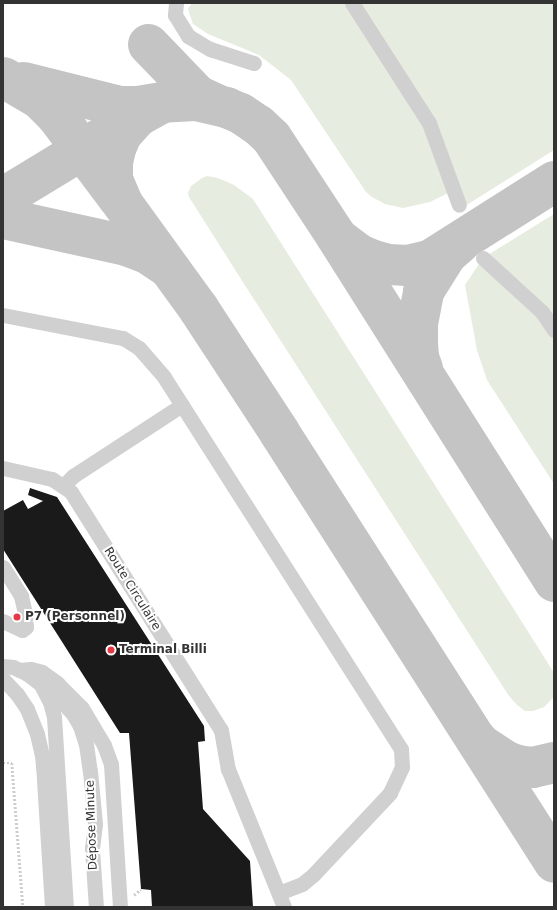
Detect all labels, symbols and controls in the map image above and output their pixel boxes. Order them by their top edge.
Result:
street label: Route Circulaire [101,545,163,633]
place label: P7 (Personnel) [25,610,125,624]
marker: P7 (Personnel) [12,612,22,622]
place label: Terminal Billi [119,643,207,657]
marker: Terminal Billi [106,645,116,655]
street label: Dépose Minute [83,780,101,870]

